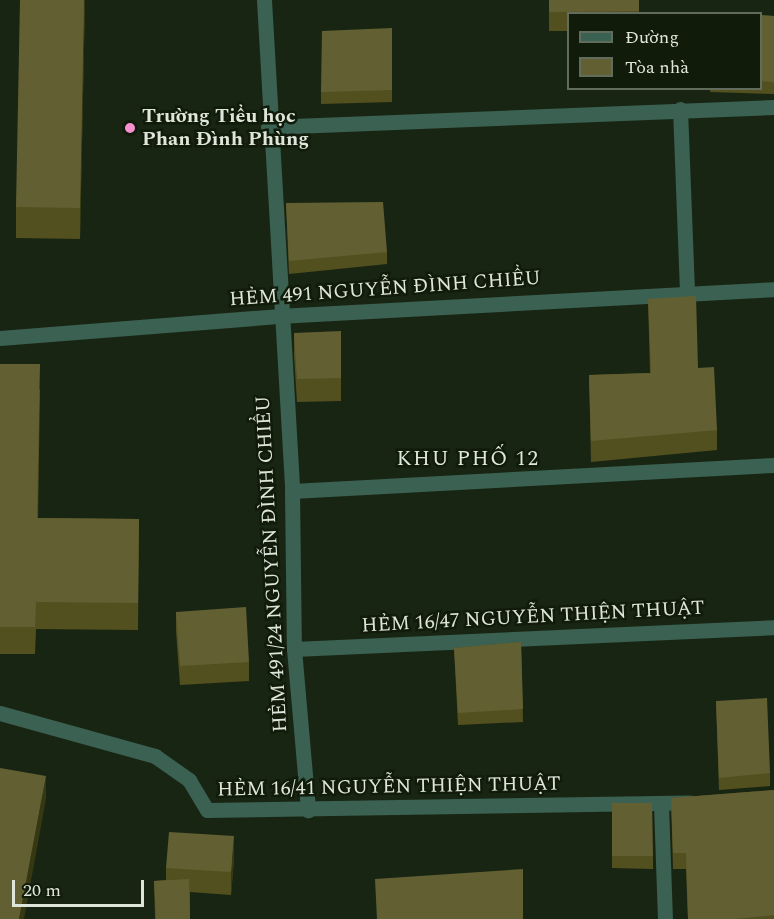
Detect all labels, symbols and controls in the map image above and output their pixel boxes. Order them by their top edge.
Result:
legend [567,12,762,90]
text: Đường [625,24,679,51]
text: Tòa nhà [625,54,689,81]
place label: Trường Tiểu học Phan Đình Phùng [142,104,309,151]
marker: Trường Tiểu học Phan Đình Phùng [123,121,137,135]
street label: HẺM 491 NGUYỄN ÐÌNH CHIỂU [228,266,542,312]
street label: HẺM 491/24 NGUYỄN ĐÌNH CHIỂU [251,395,293,733]
district label: KHU PHỐ 12 [397,446,539,472]
street label: HẺM 16/47 NGUYỄN THIỆN THUẬT [361,596,705,638]
street label: HẺM 16/41 NGUYỄN THIỆN THUẬT [217,772,561,802]
scale bar [15,868,147,906]
text: 20 m [23,877,61,904]

